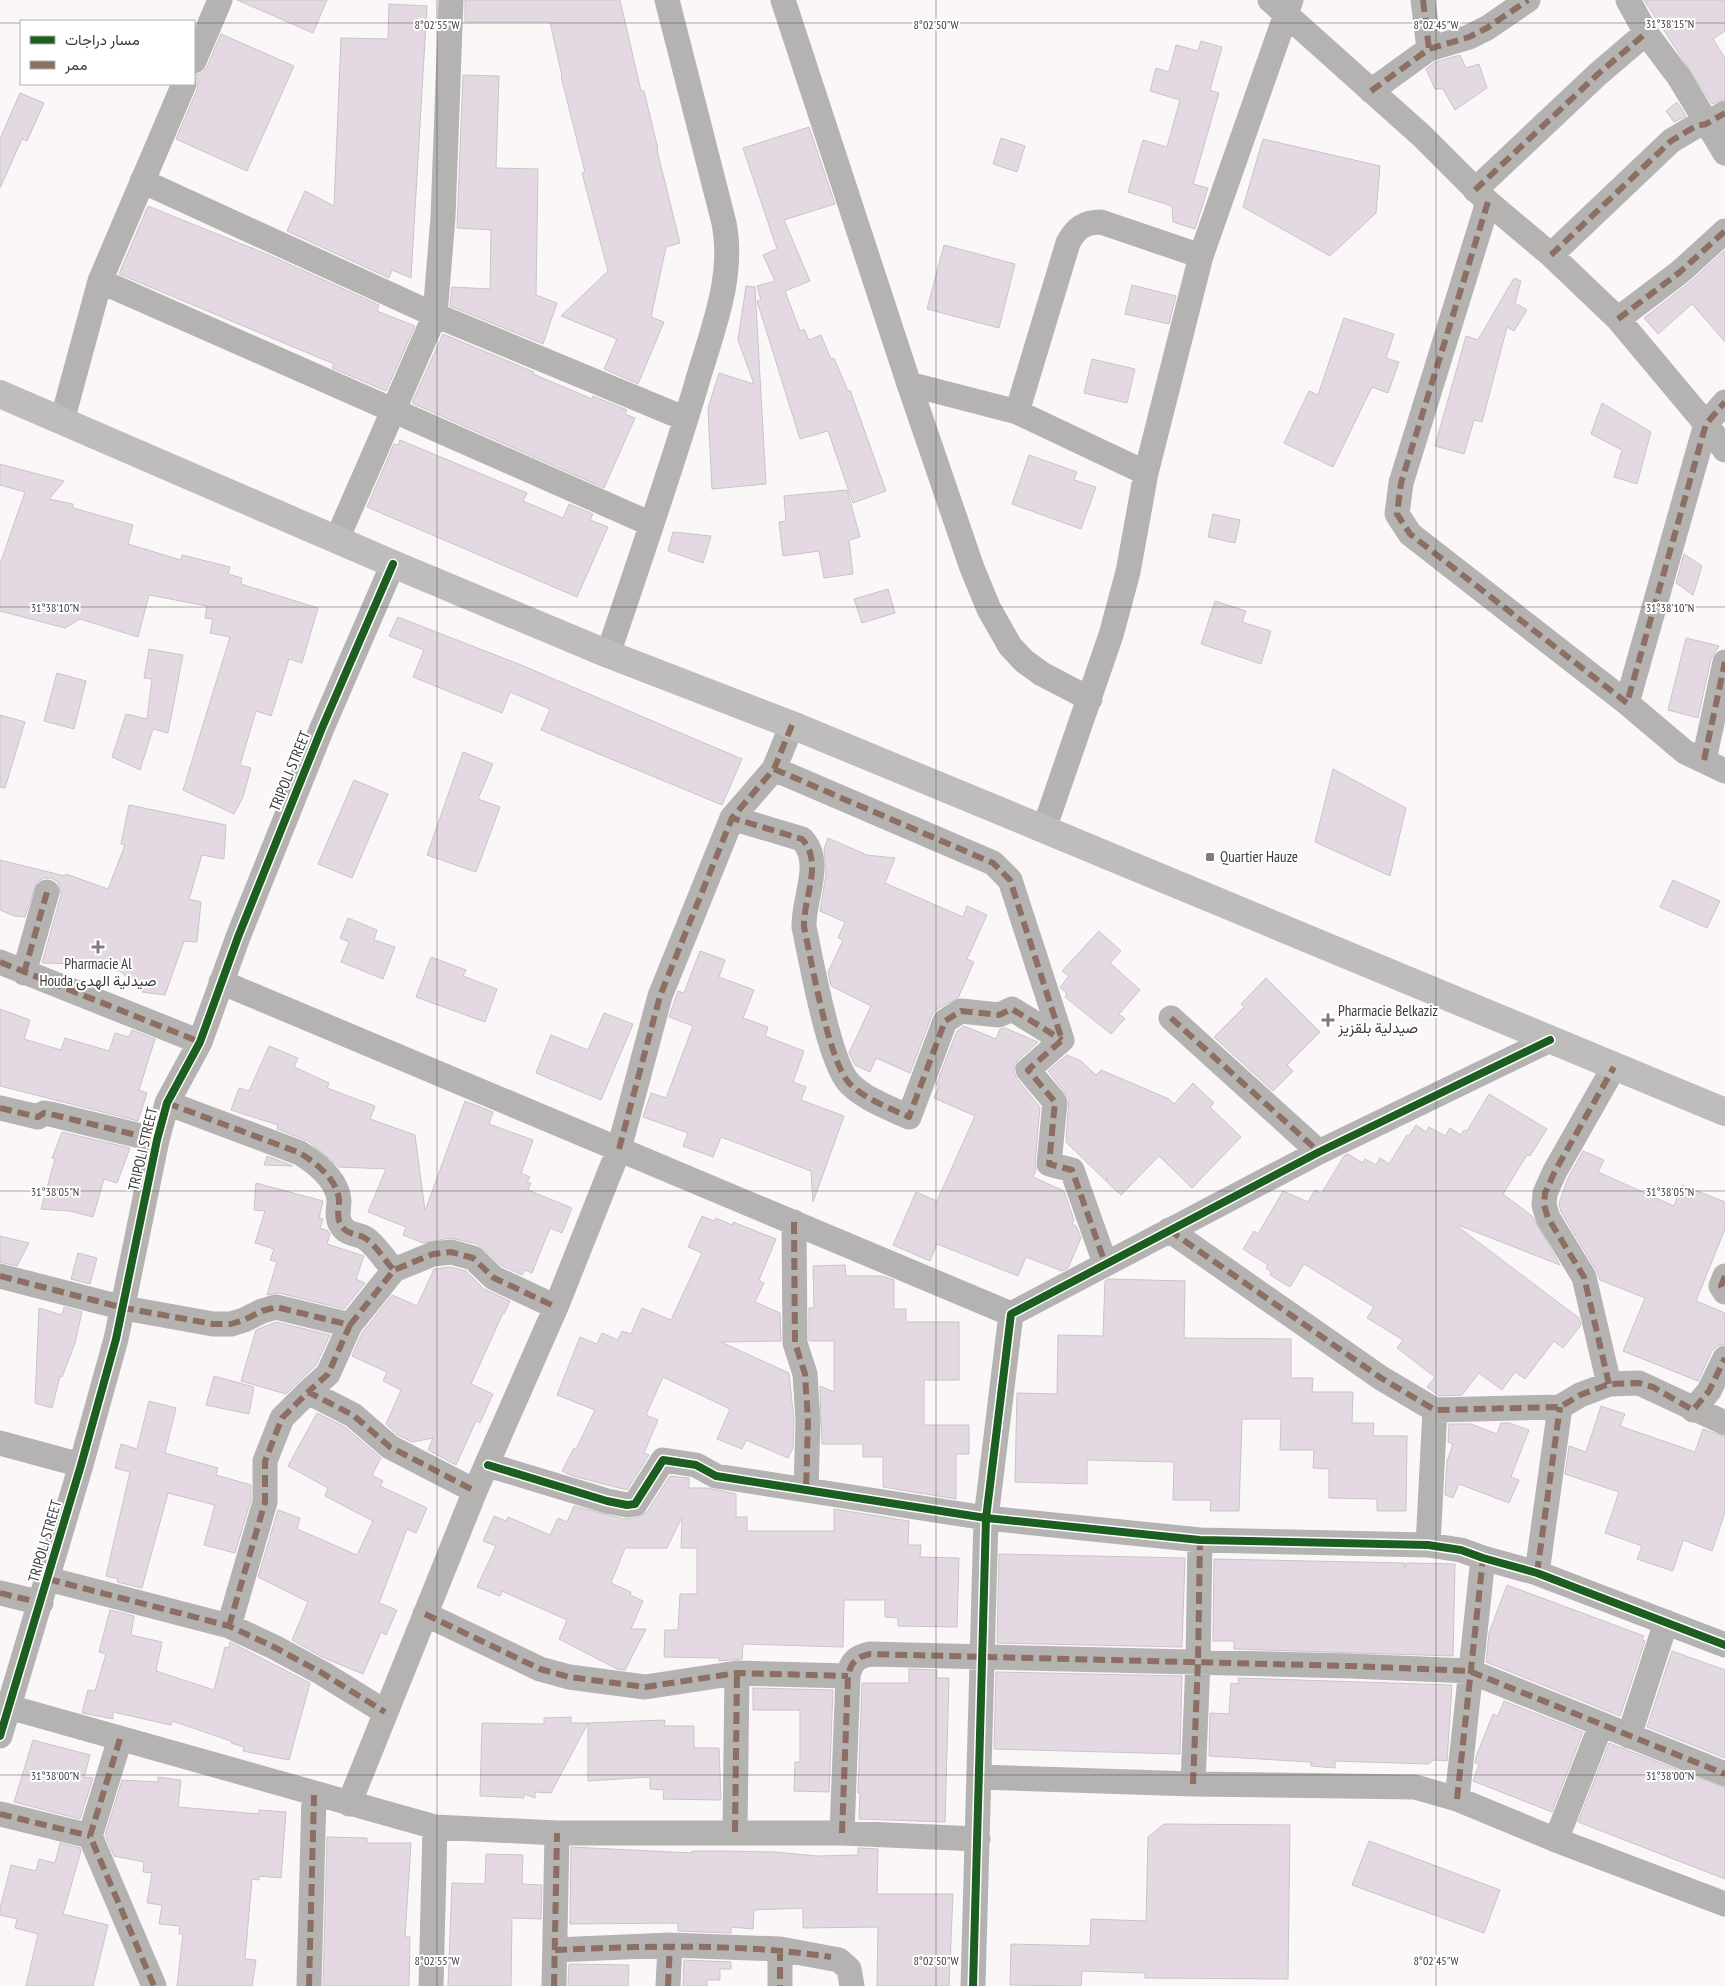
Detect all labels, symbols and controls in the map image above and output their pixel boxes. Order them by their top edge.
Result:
text: 31°38'15"N [1646,16,1694,31]
text: 8°02'55"W [414,17,460,32]
text: 8°02'50"W [913,17,959,32]
text: 8°02'45"W [1413,17,1459,32]
legend [20,20,195,85]
text: مسار دراجات [65,30,140,49]
text: ممر [64,55,87,74]
text: 31°38'10"N [31,600,79,615]
text: 31°38'10"N [1646,600,1694,615]
street label: TRIPOLI STREET [265,728,314,814]
place label: Quartier Hauze [1220,847,1298,866]
marker: Quartier Hauze [1204,851,1216,863]
marker: Pharmacie Al Houda صيدلية الهدى [92,941,104,953]
place label: Pharmacie Al Houda صيدلية الهدى [39,954,157,991]
place label: Pharmacie Belkaziz صيدلية بلقزيز [1337,1001,1438,1037]
marker: Pharmacie Belkaziz صيدلية بلقزيز [1322,1014,1334,1026]
street label: TRIPOLI STREET [124,1105,161,1192]
text: 31°38'05"N [31,1184,79,1199]
text: 31°38'05"N [1646,1184,1694,1199]
street label: TRIPOLI STREET [24,1497,65,1584]
text: 31°38'00"N [31,1768,79,1783]
text: 31°38'00"N [1646,1768,1694,1783]
text: 8°02'55"W [414,1953,460,1968]
text: 8°02'50"W [913,1953,959,1968]
text: 8°02'45"W [1413,1953,1459,1968]

